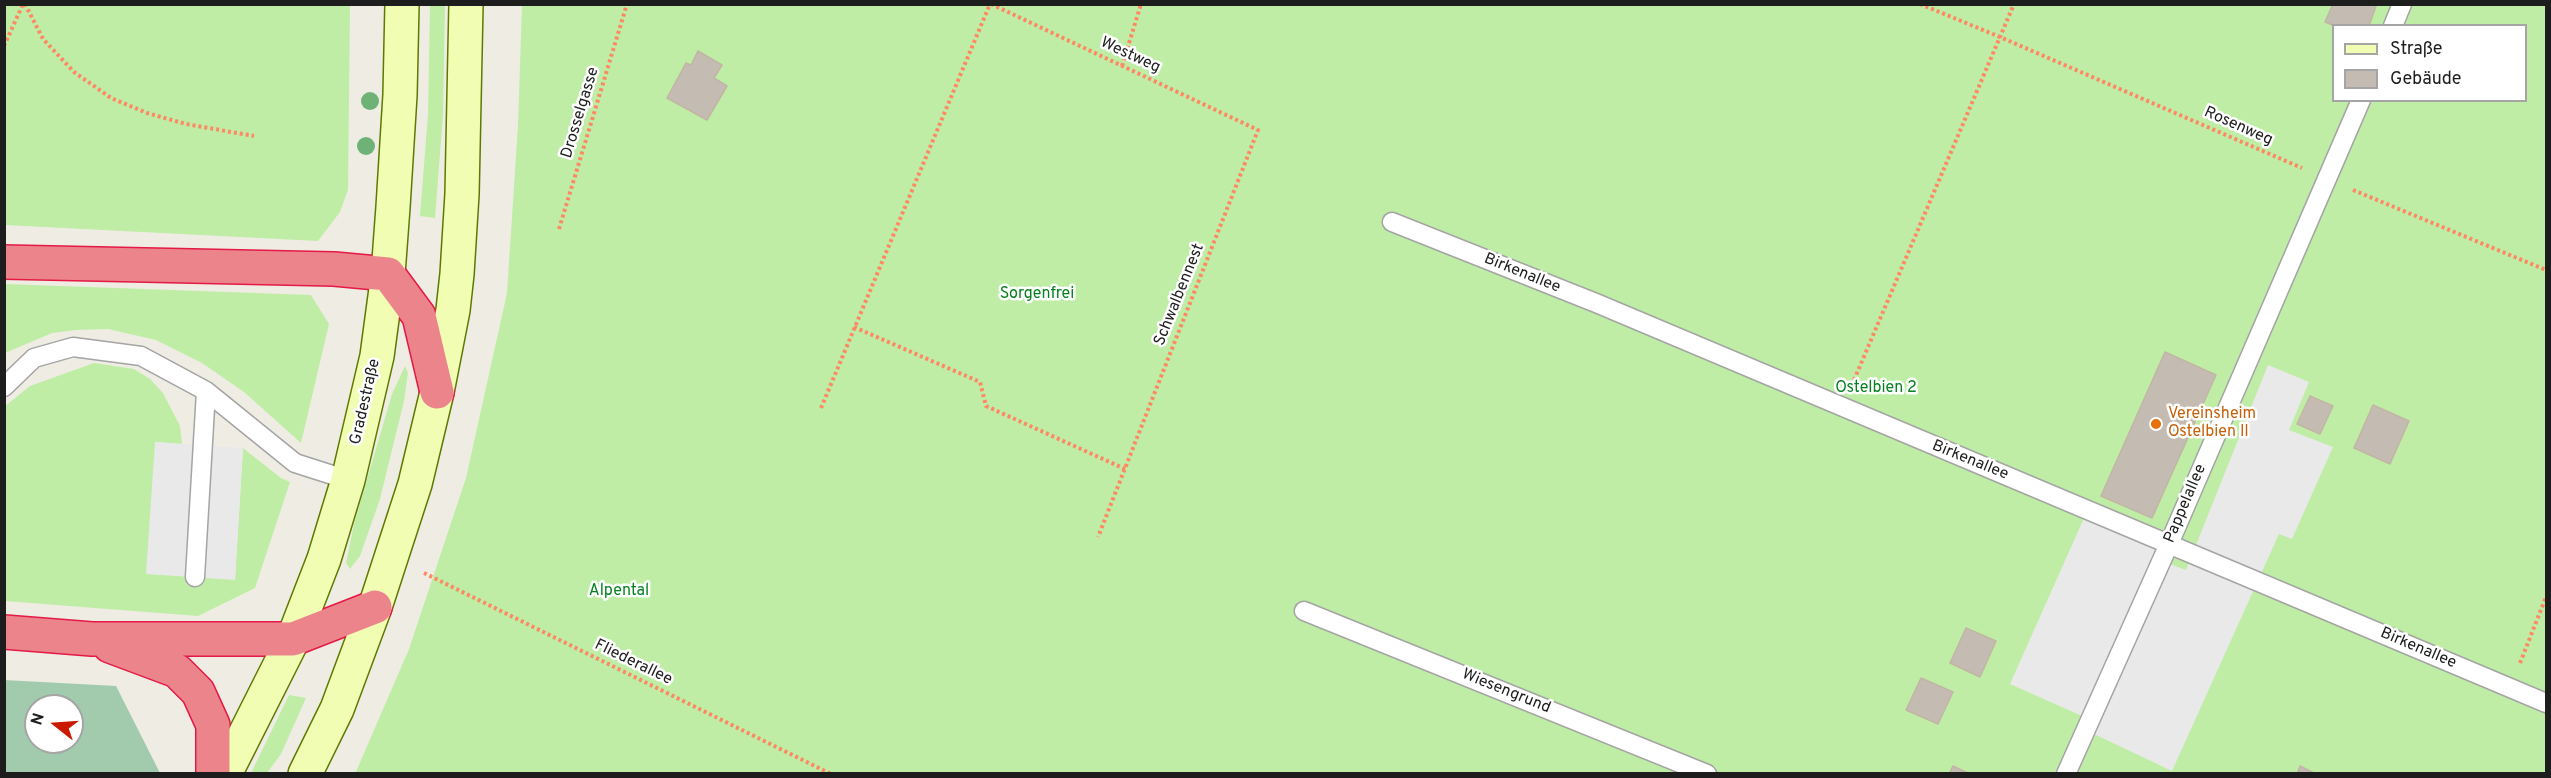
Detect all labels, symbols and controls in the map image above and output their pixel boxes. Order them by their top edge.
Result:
legend [2332,24,2527,102]
street label: Westweg [1097,34,1163,78]
text: Straße [2390,38,2442,61]
street label: Drosselgasse [558,65,604,161]
text: Gebäude [2390,68,2462,91]
street label: Rosenweg [2201,103,2275,151]
street label: Schwalbennest [1151,241,1209,349]
street label: Birkenallee [1481,250,1563,298]
park label: Sorgenfrei [1000,285,1074,305]
street label: Gradestraße [347,357,385,447]
park label: Ostelbien 2 [1835,379,1917,399]
place label: Vereinsheim Ostelbien II [2168,405,2256,443]
marker: Vereinsheim Ostelbien II [2149,417,2163,431]
street label: Birkenallee [1929,437,2011,485]
street label: Pappelallee [2161,462,2211,546]
park label: Alpental [589,582,649,602]
street label: Birkenallee [2377,624,2459,674]
street label: Fliederallee [591,636,675,690]
street label: Wiesengrund [1459,666,1553,718]
north arrow [24,694,84,754]
text: N [27,711,50,728]

